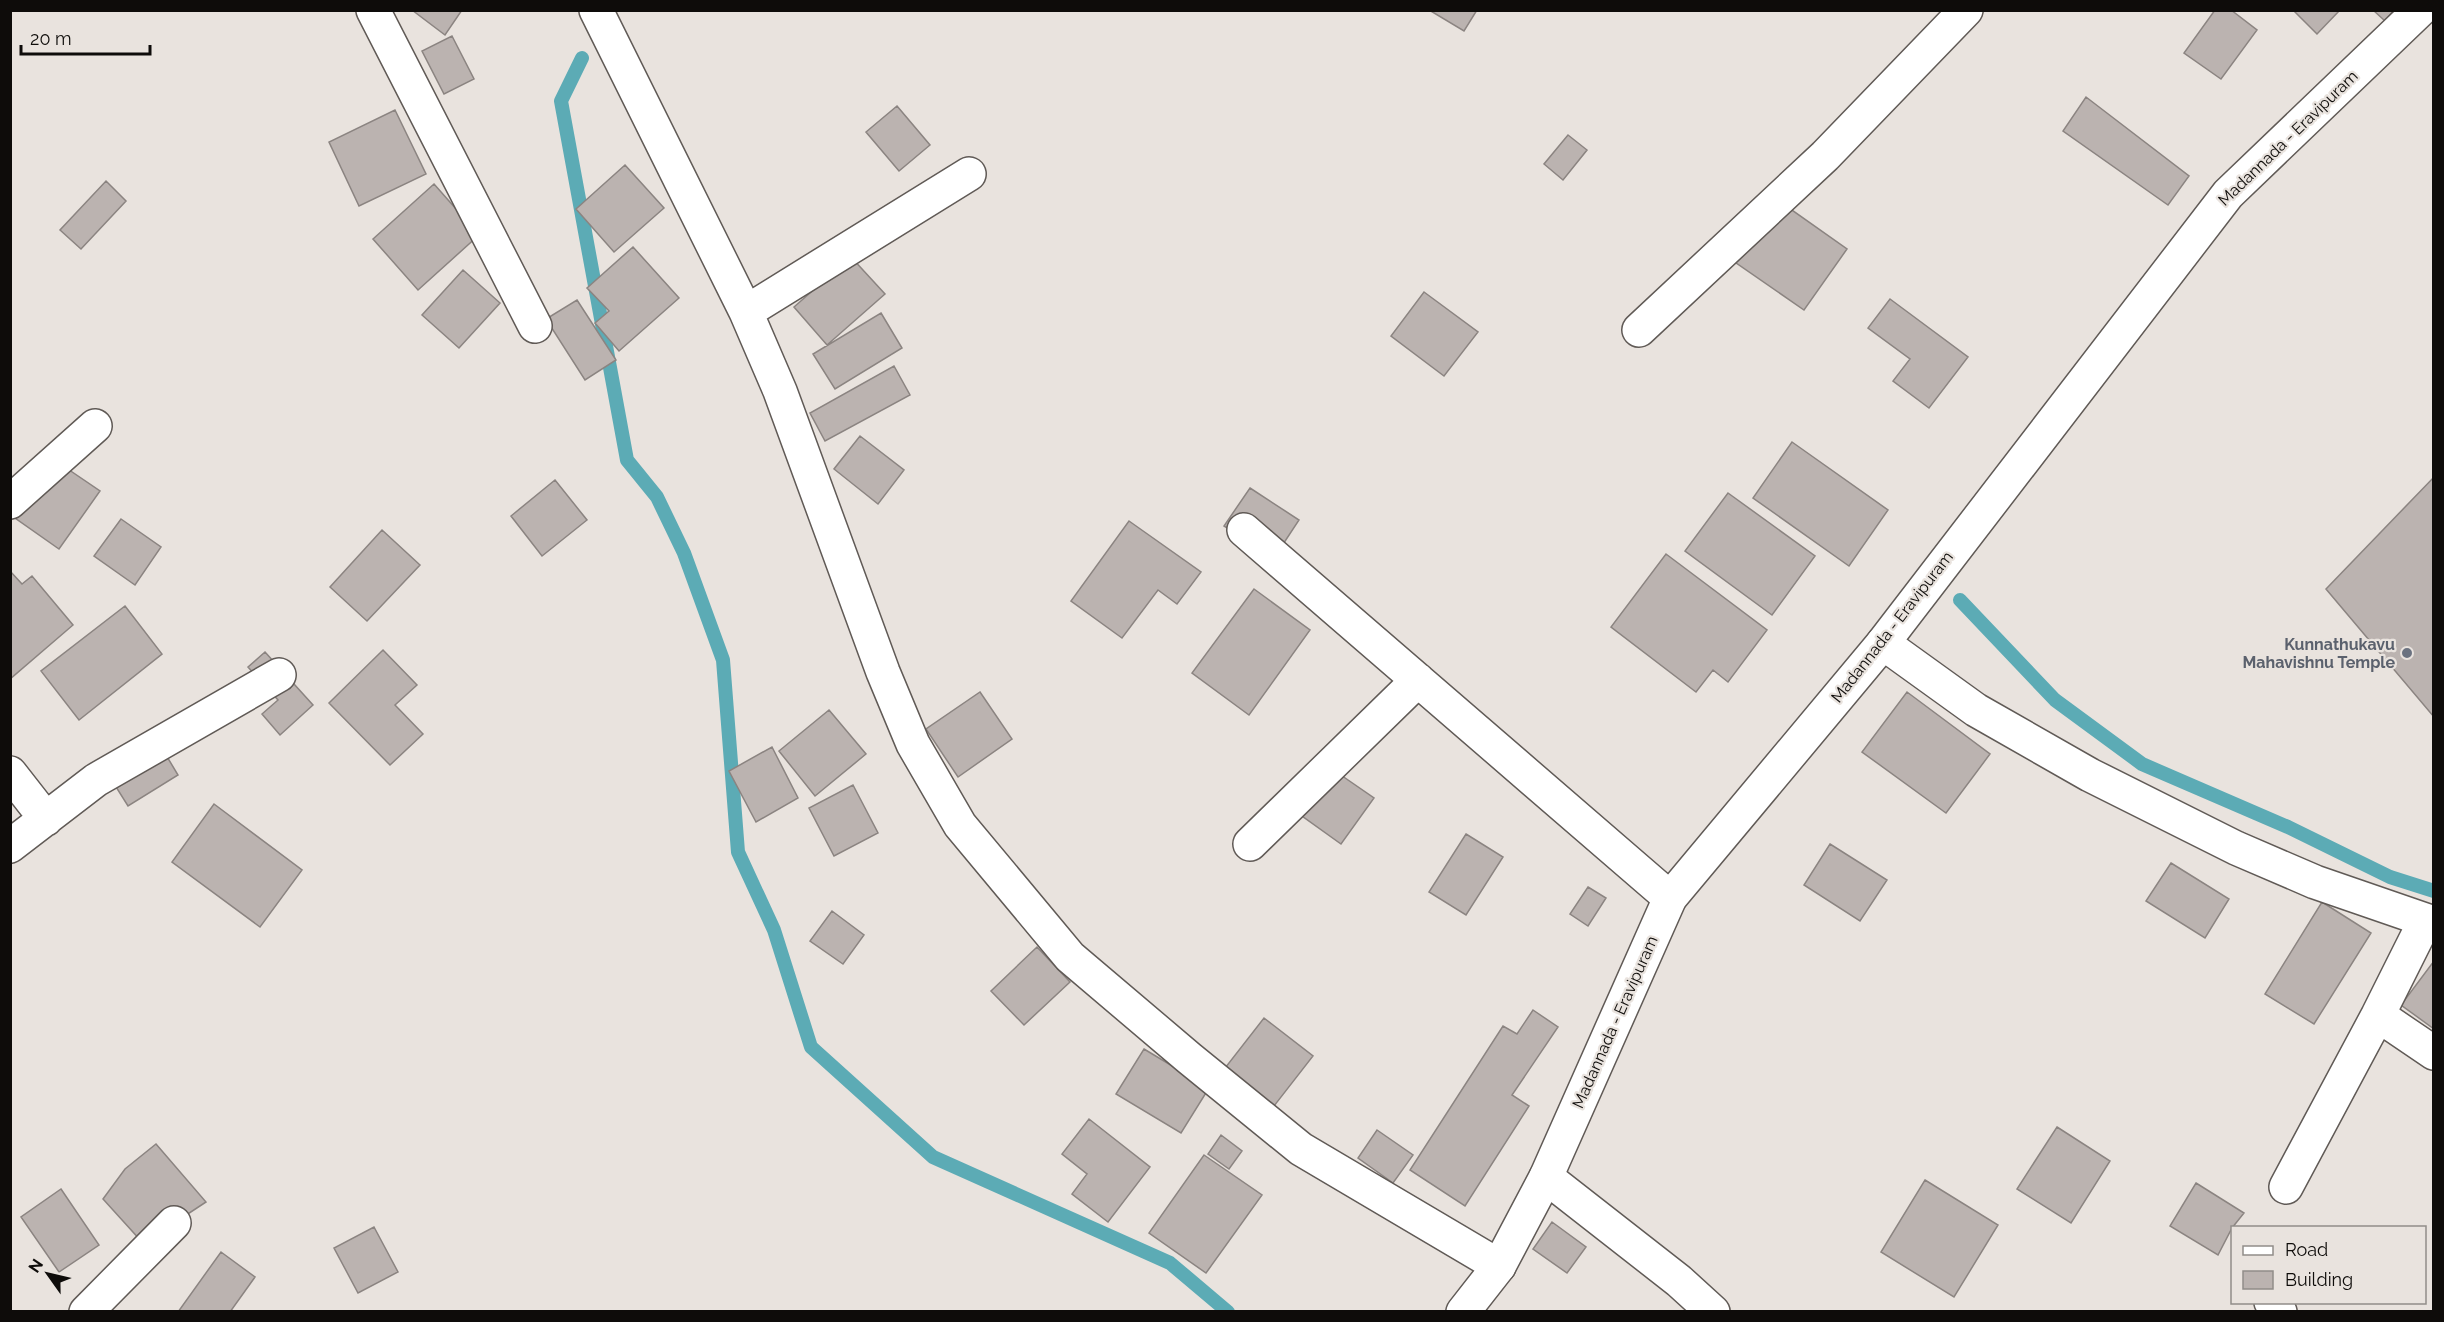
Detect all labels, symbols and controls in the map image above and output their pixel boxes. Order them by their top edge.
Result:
scale bar [21,18,150,56]
text: 20 m [30,28,72,49]
street label: Madannada - Eravipuram [2214,66,2362,210]
street label: Madannada - Eravipuram [1827,548,1957,706]
place label: Kunnathukavu Mahavishnu Temple [2243,635,2395,672]
marker: Kunnathukavu Mahavishnu Temple [2400,646,2414,660]
street label: Madannada - Eravipuram [1568,933,1662,1111]
legend [2231,1226,2426,1304]
text: Road [2285,1239,2328,1260]
north arrow [18,1244,78,1304]
text: N [25,1256,47,1276]
text: Building [2285,1269,2353,1290]

